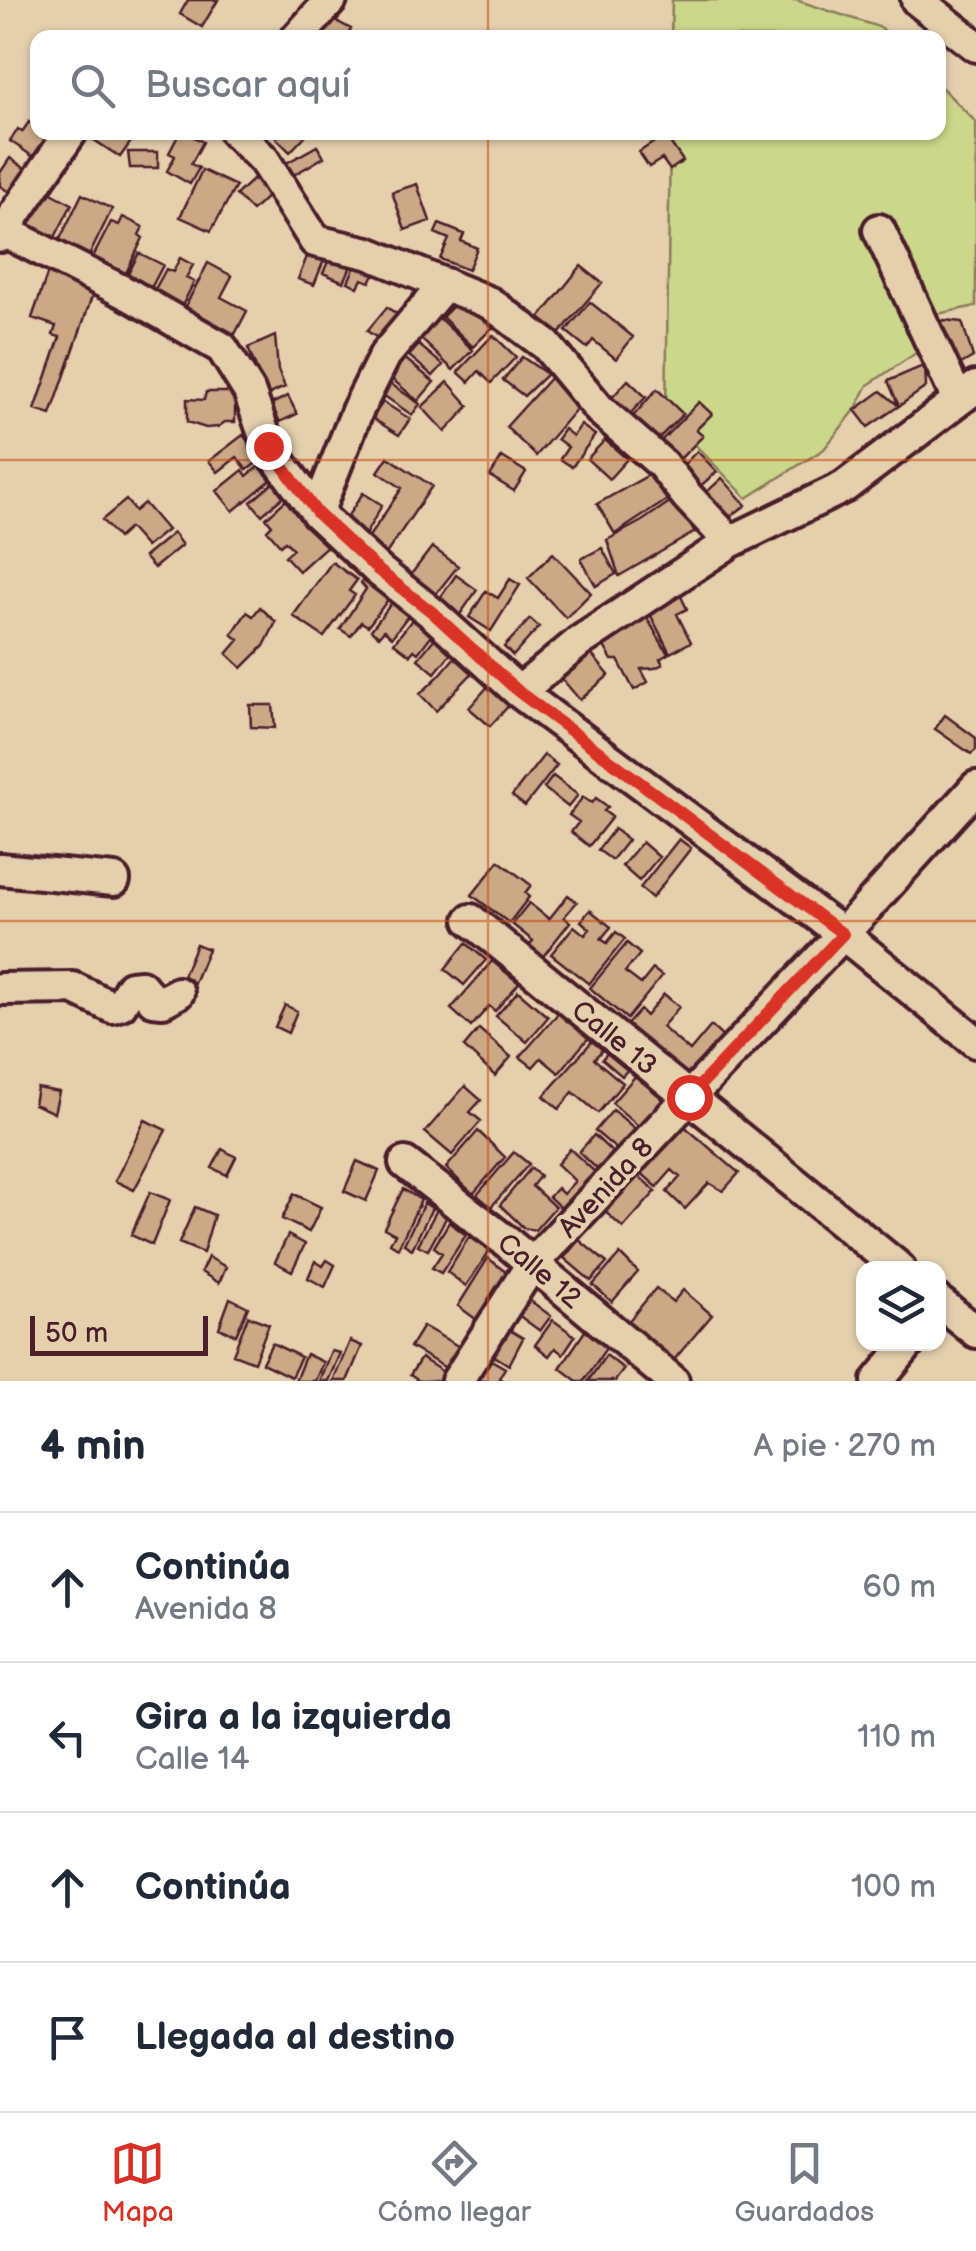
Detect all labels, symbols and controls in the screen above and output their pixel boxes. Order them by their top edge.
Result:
search box [30,30,946,140]
icon: search [65,58,120,113]
text: Buscar aquí [145,63,351,108]
route end [246,424,292,470]
street label: Calle 13 [565,994,663,1083]
route start [667,1075,713,1121]
street label: Avenida 8 [552,1131,661,1245]
street label: Calle 12 [490,1227,588,1316]
map controls [856,1261,946,1351]
button: layers [856,1261,946,1351]
scale bar [30,1311,208,1356]
text: 50 m [45,1317,108,1350]
text: 4 min [40,1421,146,1472]
text: A pie · 270 m [753,1427,936,1466]
text: Continúa [135,1545,291,1590]
icon: ahead [40,1560,95,1615]
text: 60 m [863,1568,936,1607]
text: Avenida 8 [135,1590,277,1629]
text: Gira a la izquierda [135,1695,452,1740]
icon: left [40,1710,95,1765]
text: 110 m [857,1718,936,1757]
text: Calle 14 [135,1740,249,1779]
icon: ahead [40,1860,95,1915]
text: Continúa [135,1865,291,1910]
text: 100 m [851,1868,936,1907]
icon: arrive [40,2010,95,2065]
text: Llegada al destino [135,2015,455,2060]
tab: Mapa [102,2136,174,2229]
tab: Cómo llegar [377,2136,531,2229]
tab: Guardados [735,2136,874,2229]

